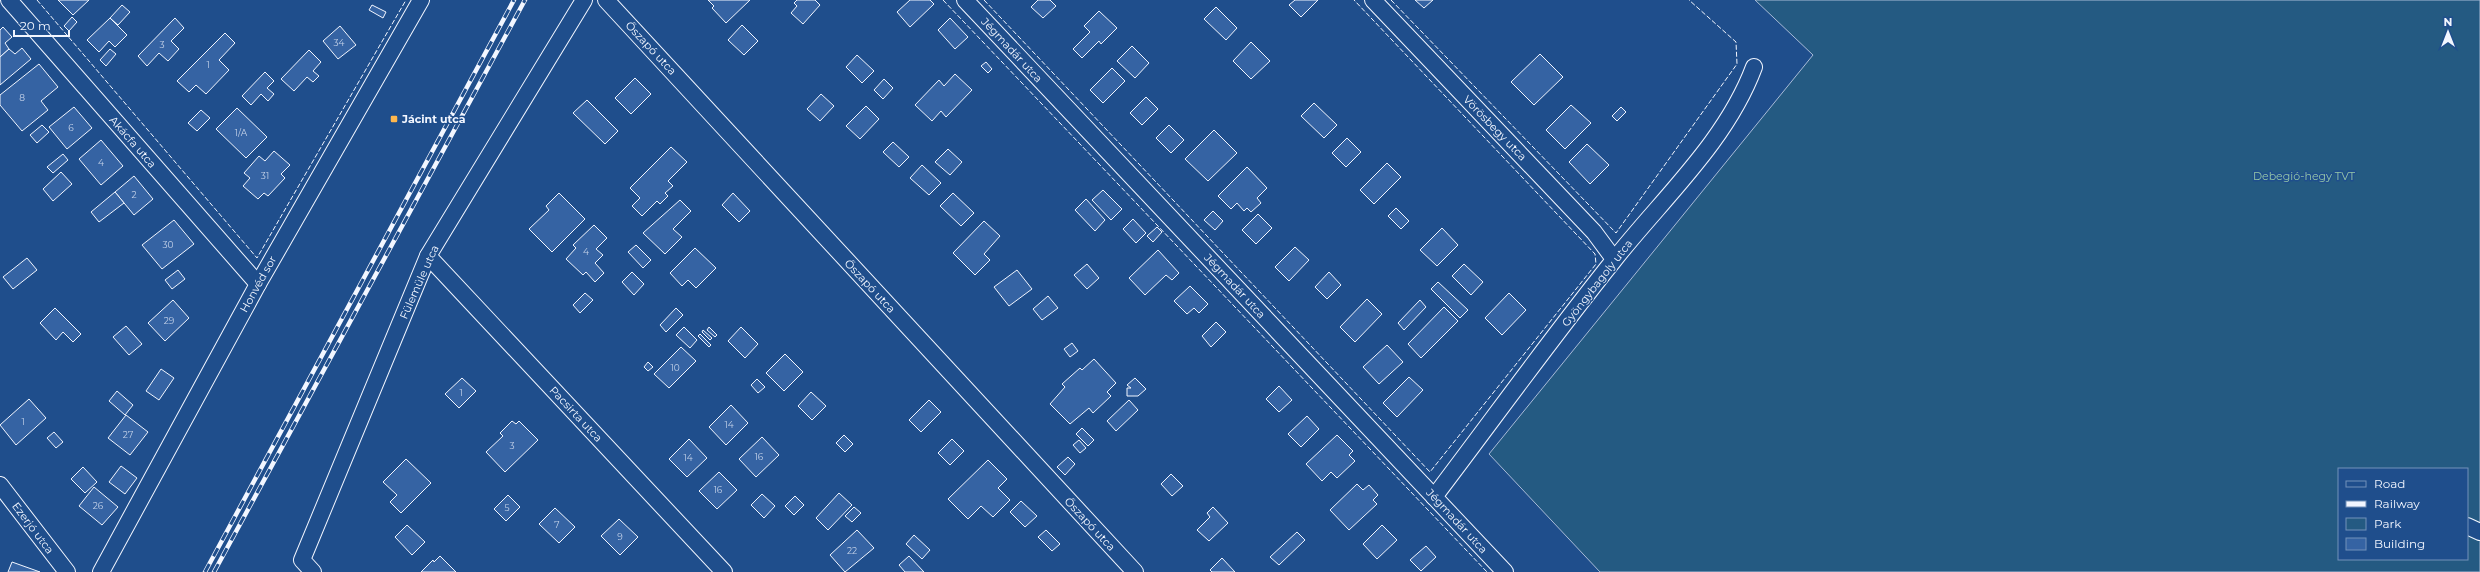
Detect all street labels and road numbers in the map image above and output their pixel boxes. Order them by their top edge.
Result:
street label: Jégmadár utca [978,14,1046,85]
street label: Őszapó utca [623,18,679,78]
street label: Vörösbegy utca [1460,92,1530,164]
street label: Akácfa utca [107,113,159,171]
street label: Gyöngybagoly utca [1559,237,1635,329]
street label: Fülemüle utca [396,243,442,321]
street label: Jégmadár utca [1201,250,1269,321]
street label: Honvéd sor [237,253,279,315]
street label: Őszapó utca [842,256,898,316]
street label: Pacsirta utca [547,383,605,445]
street label: Jégmadár utca [1423,485,1491,556]
street label: Őszapó utca [1062,494,1118,554]
street label: Ezerjó utca [9,499,57,557]

